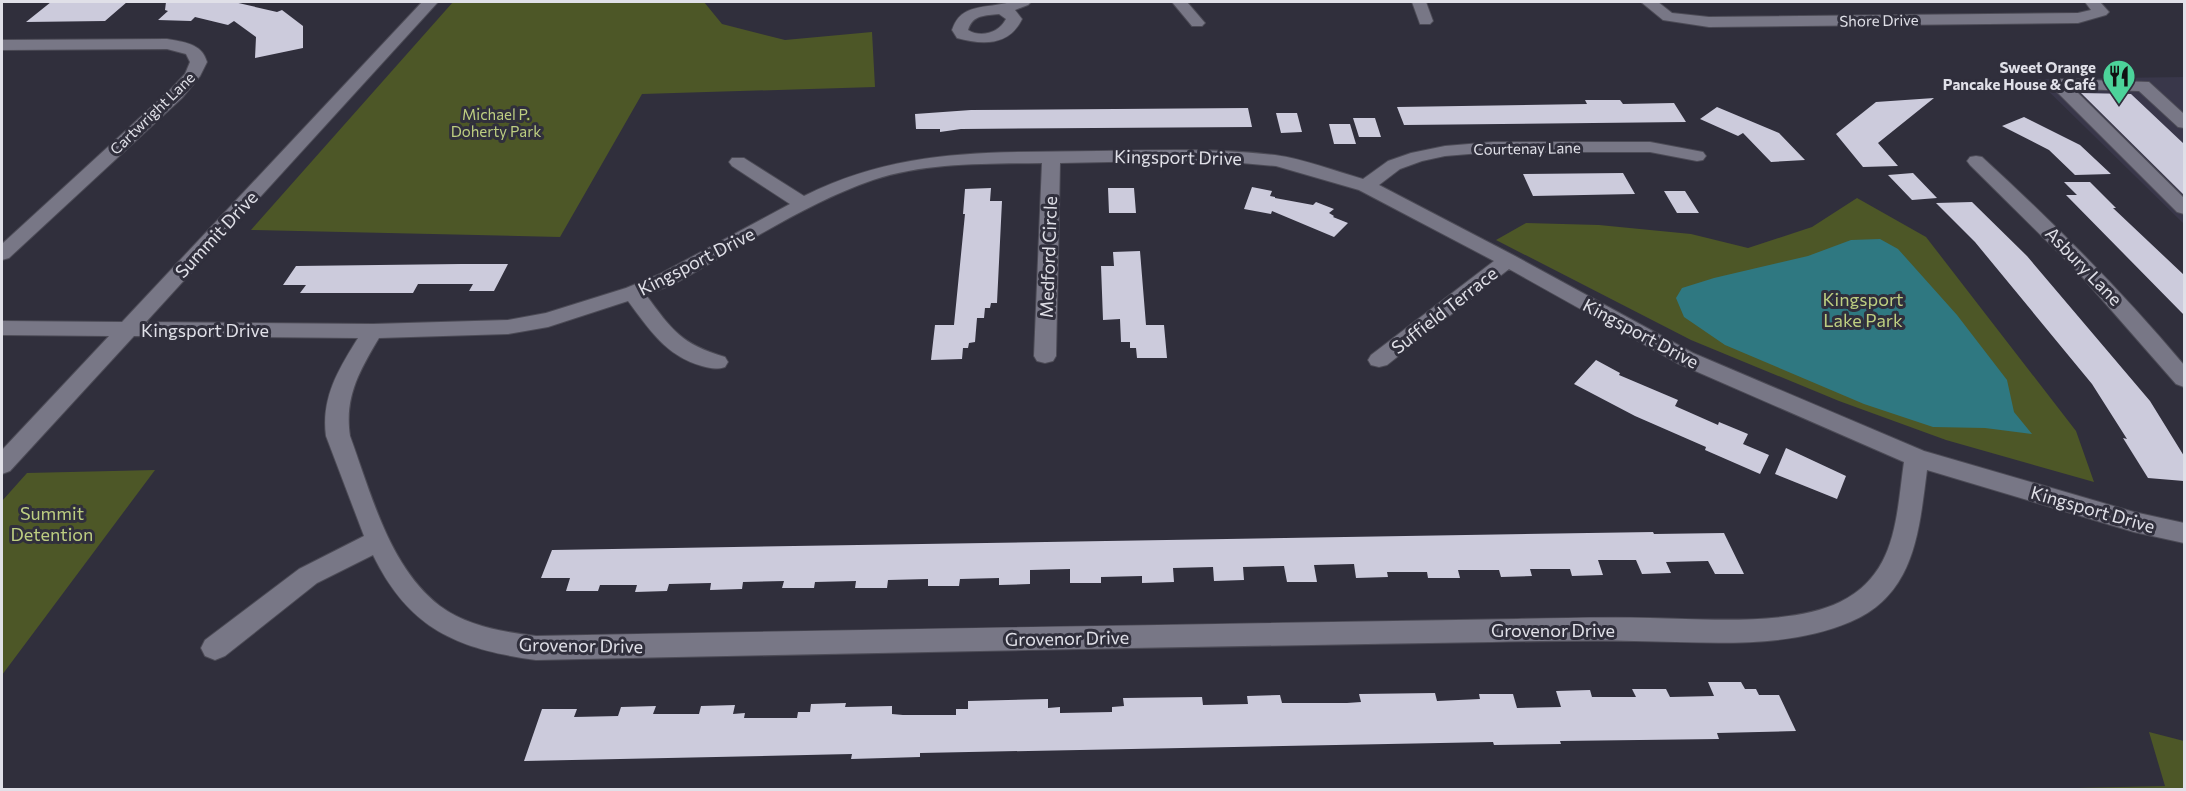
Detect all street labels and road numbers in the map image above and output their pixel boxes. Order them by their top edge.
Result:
street label: Shore Drive [1839,10,1919,30]
street label: Cartwright Lane [106,68,198,158]
street label: Courtenay Lane [1473,138,1581,158]
street label: Kingsport Drive [1114,145,1242,169]
street label: Summit Drive [170,186,262,282]
street label: Medford Circle [1035,196,1061,318]
street label: Kingsport Drive [634,222,758,300]
street label: Asbury Lane [2041,222,2127,310]
street label: Suffield Terrace [1387,262,1501,358]
street label: Kingsport Drive [1579,293,1703,373]
street label: Kingsport Drive [141,319,269,341]
street label: Kingsport Drive [2029,481,2157,537]
street label: Grovenor Drive [1491,619,1615,641]
street label: Grovenor Drive [1005,626,1129,650]
street label: Grovenor Drive [519,633,643,657]

